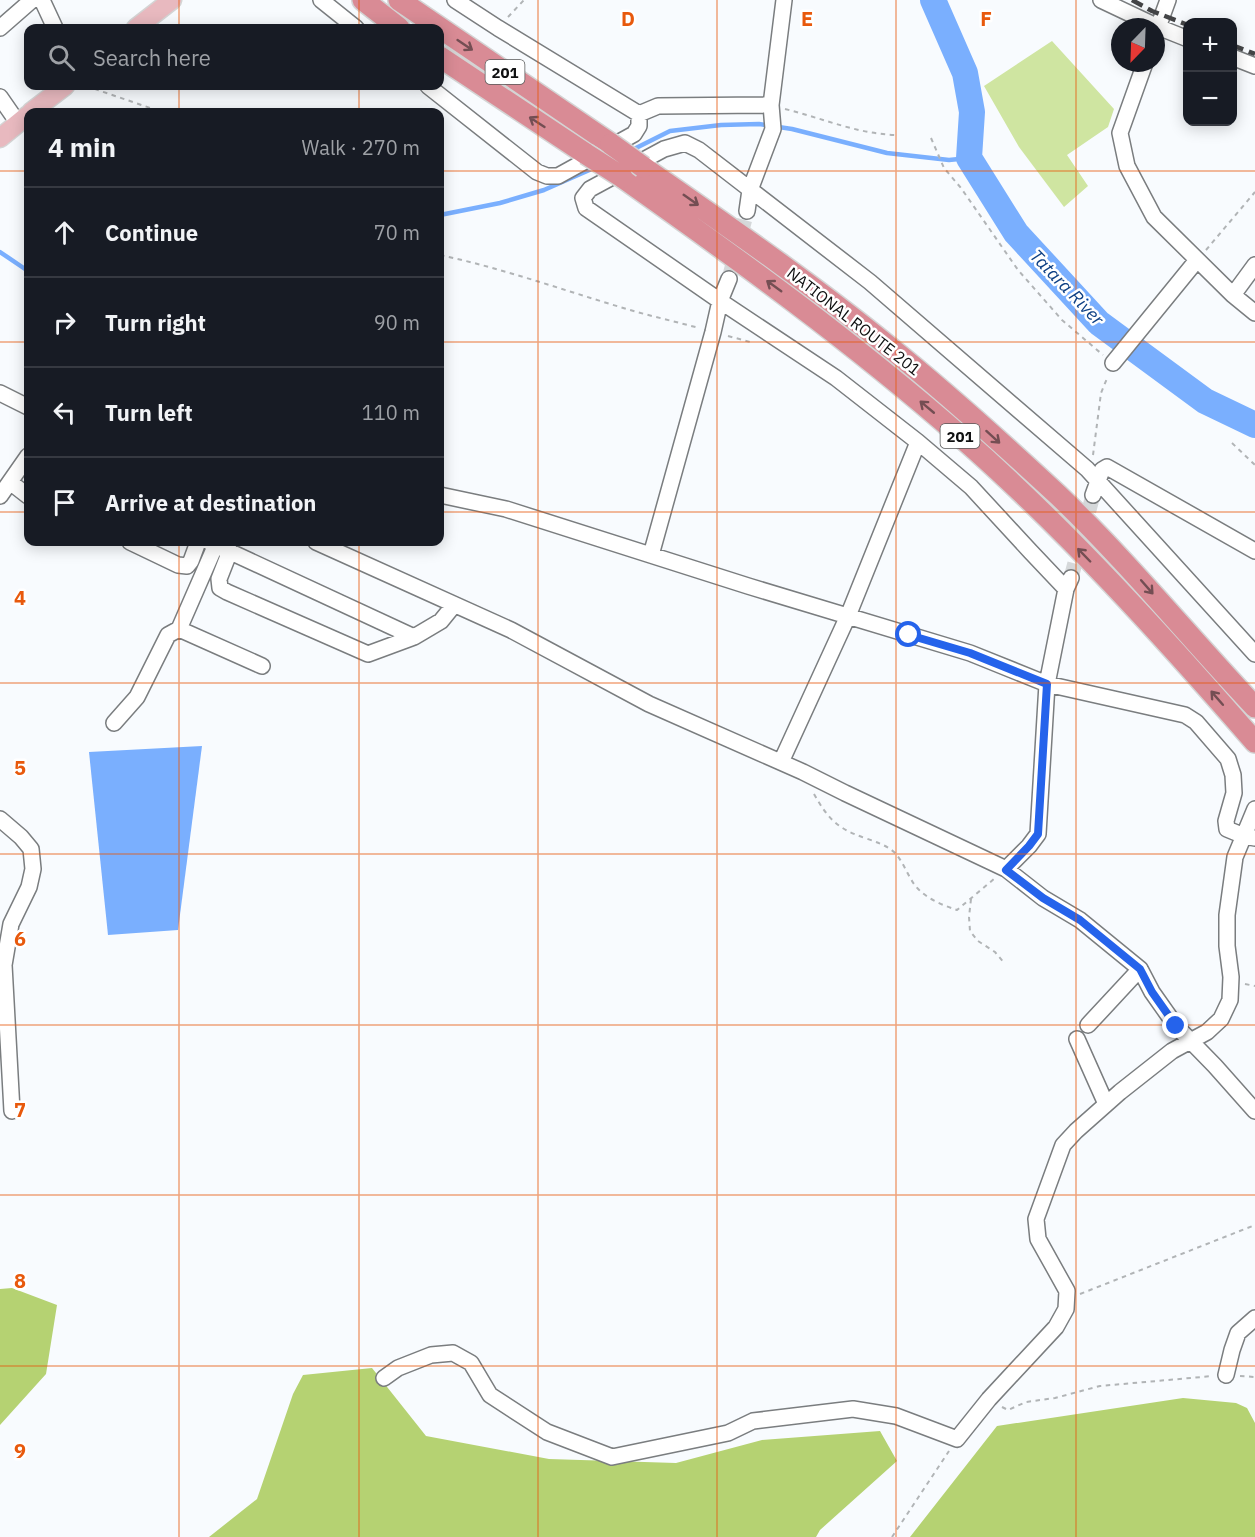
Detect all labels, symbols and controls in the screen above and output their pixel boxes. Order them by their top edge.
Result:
text: D [621,5,635,32]
text: E [801,5,813,32]
text: F [980,5,992,32]
north arrow [1111,18,1165,72]
map controls [1183,18,1237,126]
button: + [1183,18,1237,72]
search box [24,24,444,90]
one-way arrow [456,39,472,51]
icon: search [45,41,78,74]
text: Search here [93,43,211,72]
road number: 201 [486,60,524,84]
button: − [1183,72,1237,126]
one-way arrow [529,115,546,127]
text: 4 min [48,130,116,164]
text: Walk · 270 m [302,134,420,161]
one-way arrow [682,194,698,206]
icon: ahead [48,216,81,249]
text: Continue [105,218,198,247]
text: 70 m [374,219,420,246]
water label: Tatara River [1025,244,1109,330]
street label: NATIONAL ROUTE 201 [783,263,925,379]
one-way arrow [767,280,783,292]
icon: right [48,306,81,339]
text: Turn right [105,308,206,337]
text: 90 m [374,309,420,336]
icon: left [48,396,81,429]
text: Turn left [105,398,193,427]
text: 110 m [362,399,420,426]
one-way arrow [920,400,935,414]
road number: 201 [940,424,980,448]
one-way arrow [985,429,1000,443]
icon: arrive [48,486,81,519]
text: Arrive at destination [105,488,316,517]
one-way arrow [1077,548,1091,563]
one-way arrow [1140,580,1154,595]
text: 4 [14,584,26,611]
route start [895,621,921,647]
one-way arrow [1210,691,1224,706]
text: 5 [14,754,26,781]
text: 6 [14,925,26,952]
route end [1162,1012,1188,1038]
text: 7 [14,1096,26,1123]
text: 8 [14,1267,26,1294]
text: 9 [14,1437,26,1464]

